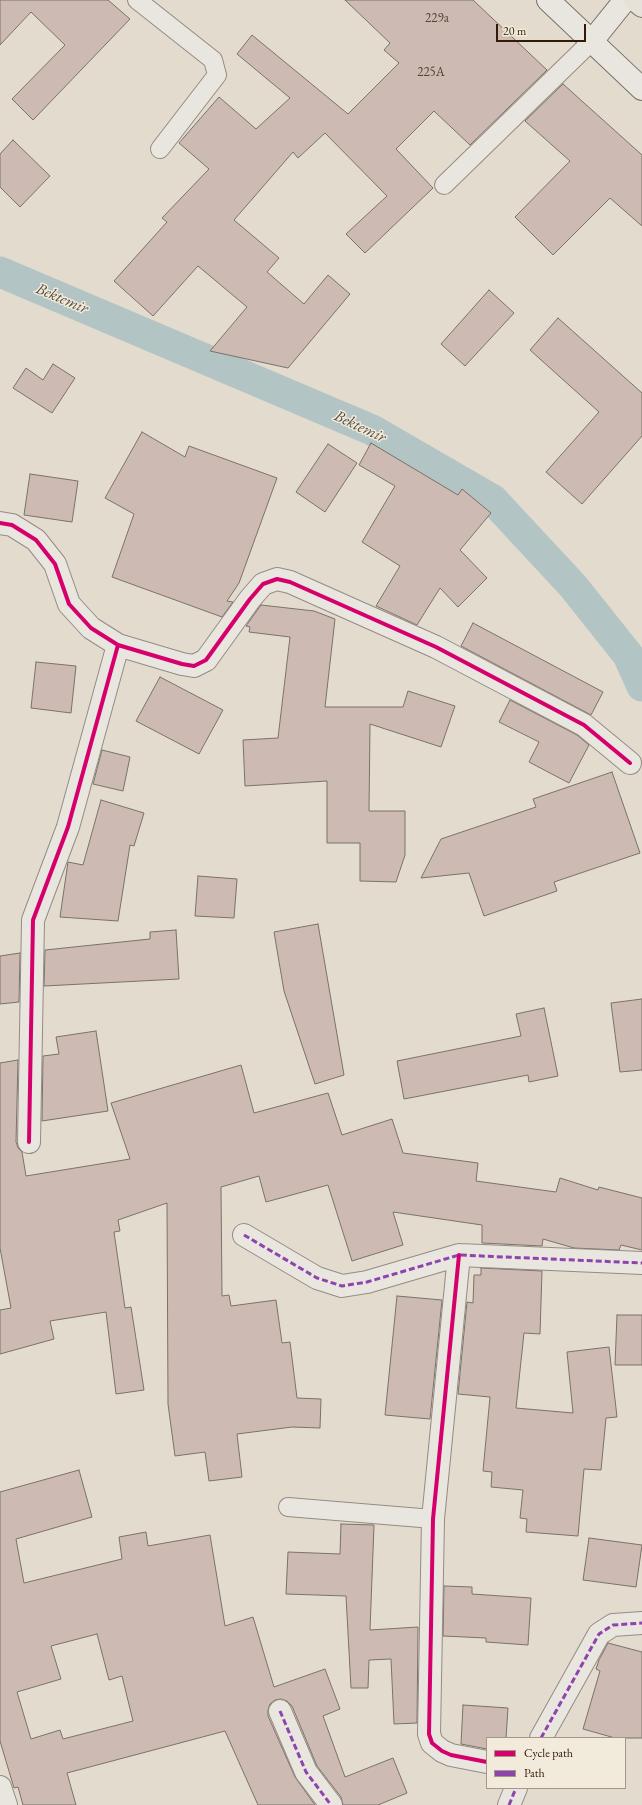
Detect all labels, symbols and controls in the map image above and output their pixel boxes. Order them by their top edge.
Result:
house number: 229a [425,10,449,26]
scale bar [498,16,588,42]
text: 20 m [503,23,526,39]
house number: 225А [417,64,445,80]
water label: Bektemir [33,279,91,319]
water label: Bektemir [331,407,389,447]
legend [486,1737,626,1789]
text: Cycle path [524,1745,573,1761]
text: Path [524,1765,545,1781]

